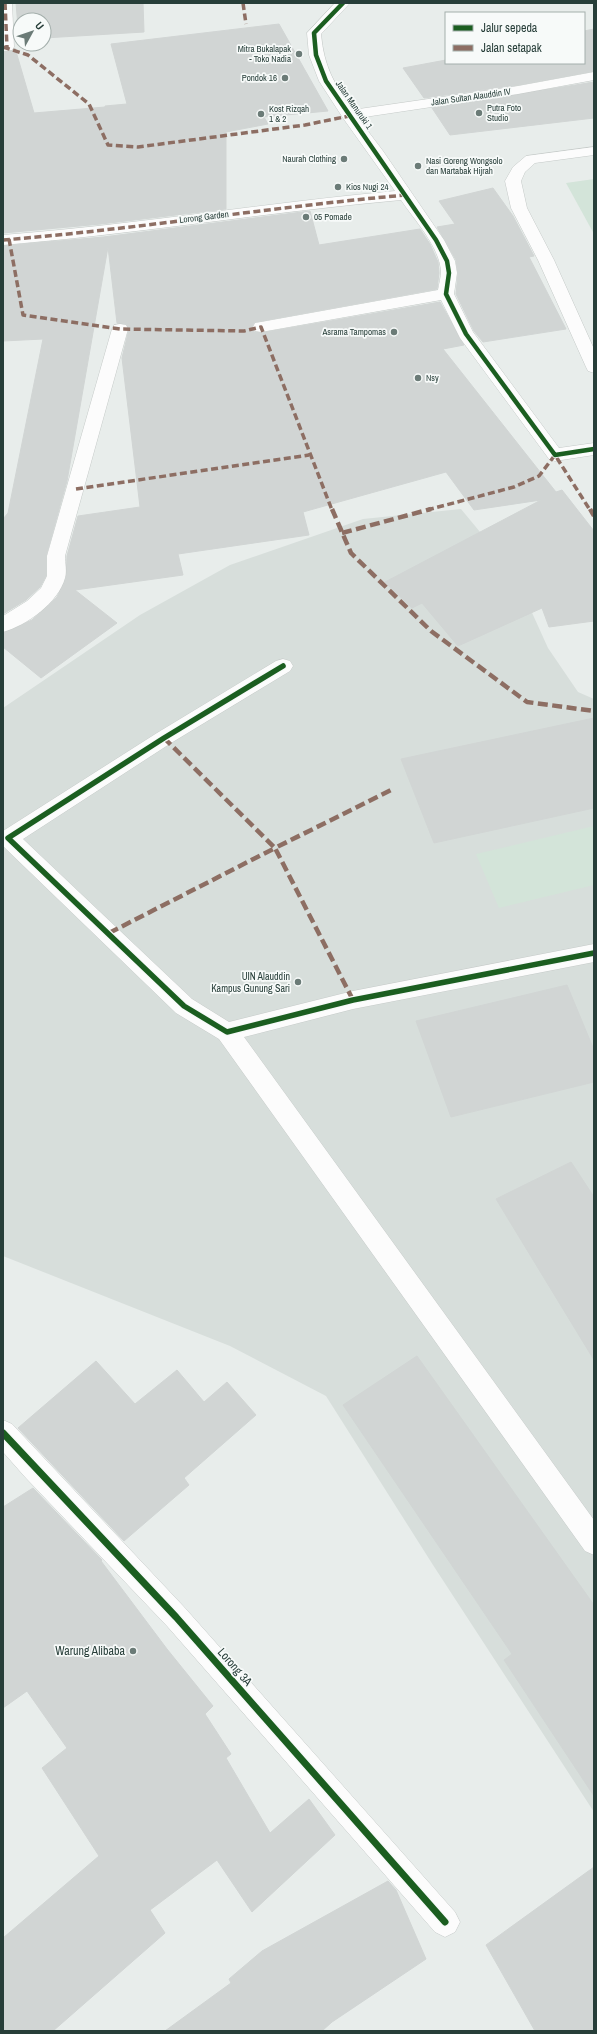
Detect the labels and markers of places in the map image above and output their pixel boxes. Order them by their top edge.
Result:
place label: Mitra Bukalapak - Toko Nadia [238,43,291,65]
marker: Mitra Bukalapak - Toko Nadia [294,49,304,59]
place label: Pondok 16 [242,72,277,84]
marker: Pondok 16 [280,73,290,83]
place label: Putra Foto Studio [487,102,521,124]
place label: Kost Rizqah 1 & 2 [269,103,309,125]
marker: Putra Foto Studio [474,108,484,118]
marker: Kost Rizqah 1 & 2 [256,109,266,119]
place label: Naurah Clothing [282,153,337,165]
marker: Naurah Clothing [339,154,349,164]
place label: Nasi Goreng Wongsolo dan Martabak Hijrah [426,155,503,177]
marker: Nasi Goreng Wongsolo dan Martabak Hijrah [413,161,423,171]
place label: Kios Nugi 24 [346,181,389,193]
marker: Kios Nugi 24 [333,182,343,192]
place label: 05 Pomade [314,211,352,223]
marker: 05 Pomade [301,212,311,222]
place label: Asrama Tampomas [321,326,386,338]
marker: Asrama Tampomas [389,327,399,337]
place label: Nsy [426,372,439,384]
marker: Nsy [413,373,423,383]
place label: UIN Alauddin Kampus Gunung Sari [211,970,290,995]
marker: UIN Alauddin Kampus Gunung Sari [293,977,303,987]
place label: Warung Alibaba [55,1643,126,1659]
marker: Warung Alibaba [128,1646,138,1656]

